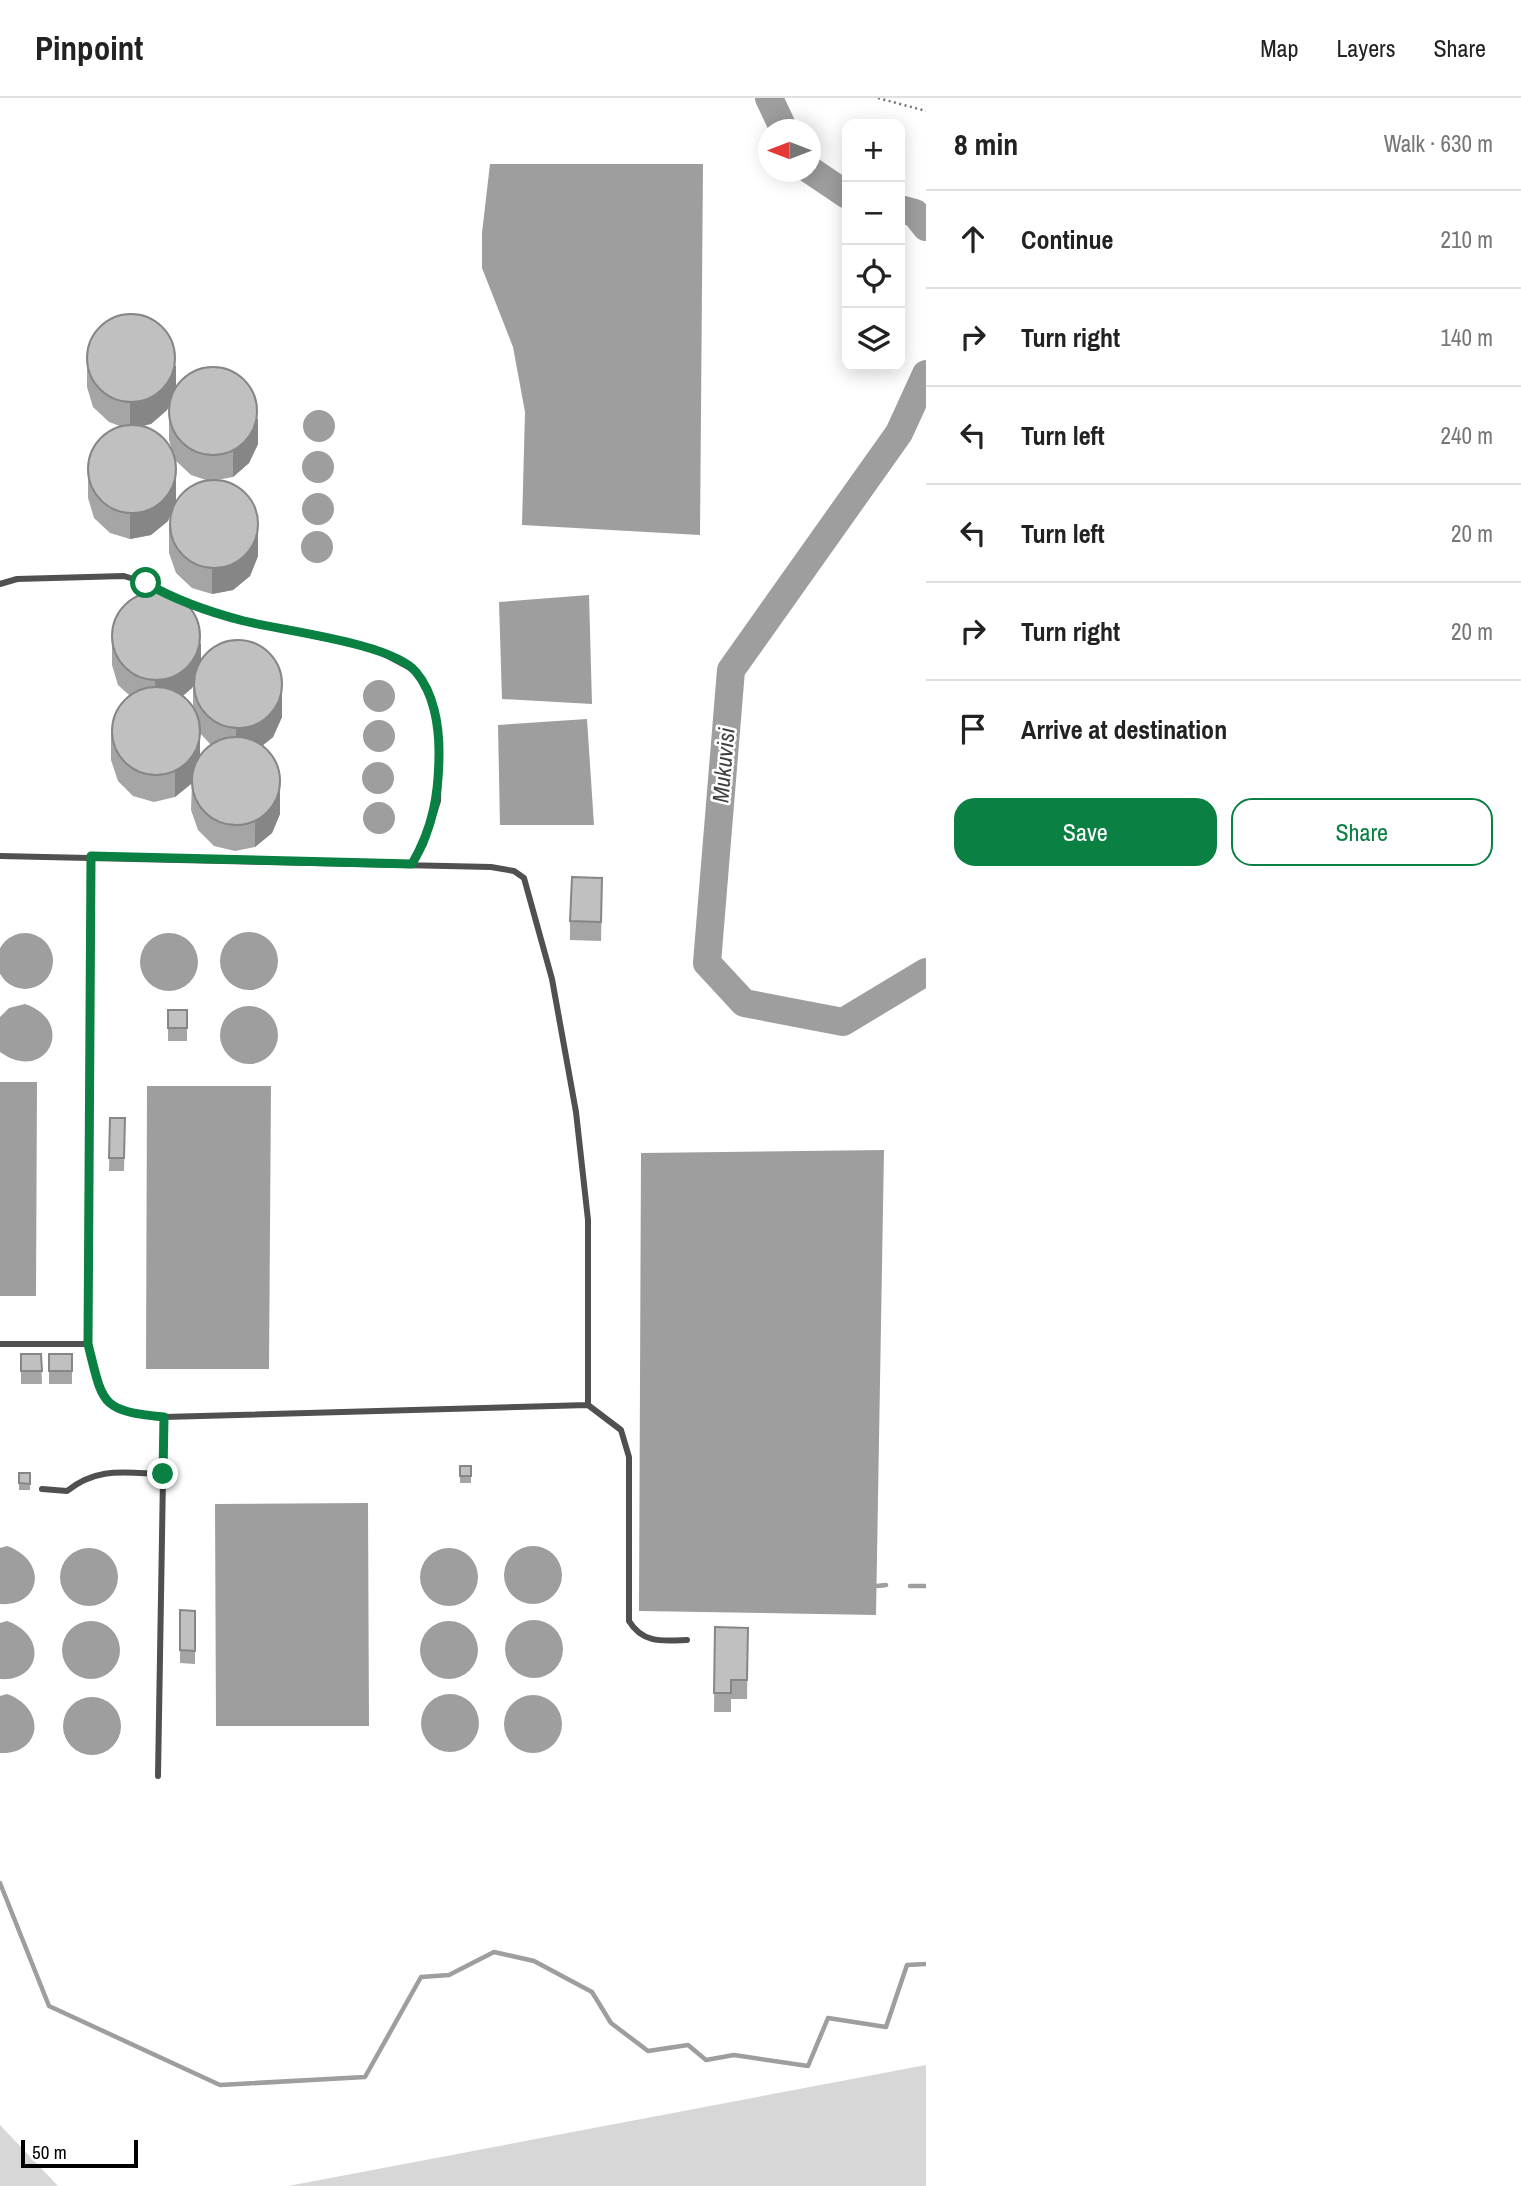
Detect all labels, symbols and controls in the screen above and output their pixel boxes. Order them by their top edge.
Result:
text: Pinpoint [35,26,143,70]
text: Map [1260,32,1298,64]
text: Layers [1336,32,1395,64]
text: Share [1433,32,1486,64]
north arrow [758,119,821,182]
map controls [842,119,905,371]
button: + [842,119,905,182]
text: 8 min [954,124,1018,164]
text: Walk · 630 m [1384,128,1493,159]
button: − [842,182,905,245]
icon: ahead [954,220,992,258]
text: Continue [1021,222,1113,257]
text: 210 m [1441,224,1493,255]
button: locate [842,245,905,308]
button: layers [842,308,905,371]
icon: right [954,318,992,356]
text: Turn right [1021,320,1120,355]
text: 140 m [1441,322,1493,353]
icon: left [954,416,992,454]
text: Turn left [1021,418,1105,453]
text: 240 m [1441,420,1493,451]
icon: left [954,514,992,552]
text: Turn left [1021,516,1105,551]
text: 20 m [1451,518,1493,549]
route start [130,567,161,598]
icon: right [954,612,992,650]
text: Turn right [1021,614,1120,649]
text: 20 m [1451,616,1493,647]
icon: arrive [954,710,992,748]
text: Arrive at destination [1021,712,1227,747]
water label: Mukuvisi [704,725,742,804]
button: Save [954,798,1217,866]
button: Share [1231,798,1493,866]
route end [147,1458,178,1489]
scale bar [21,2137,138,2169]
text: 50 m [32,2139,67,2165]

